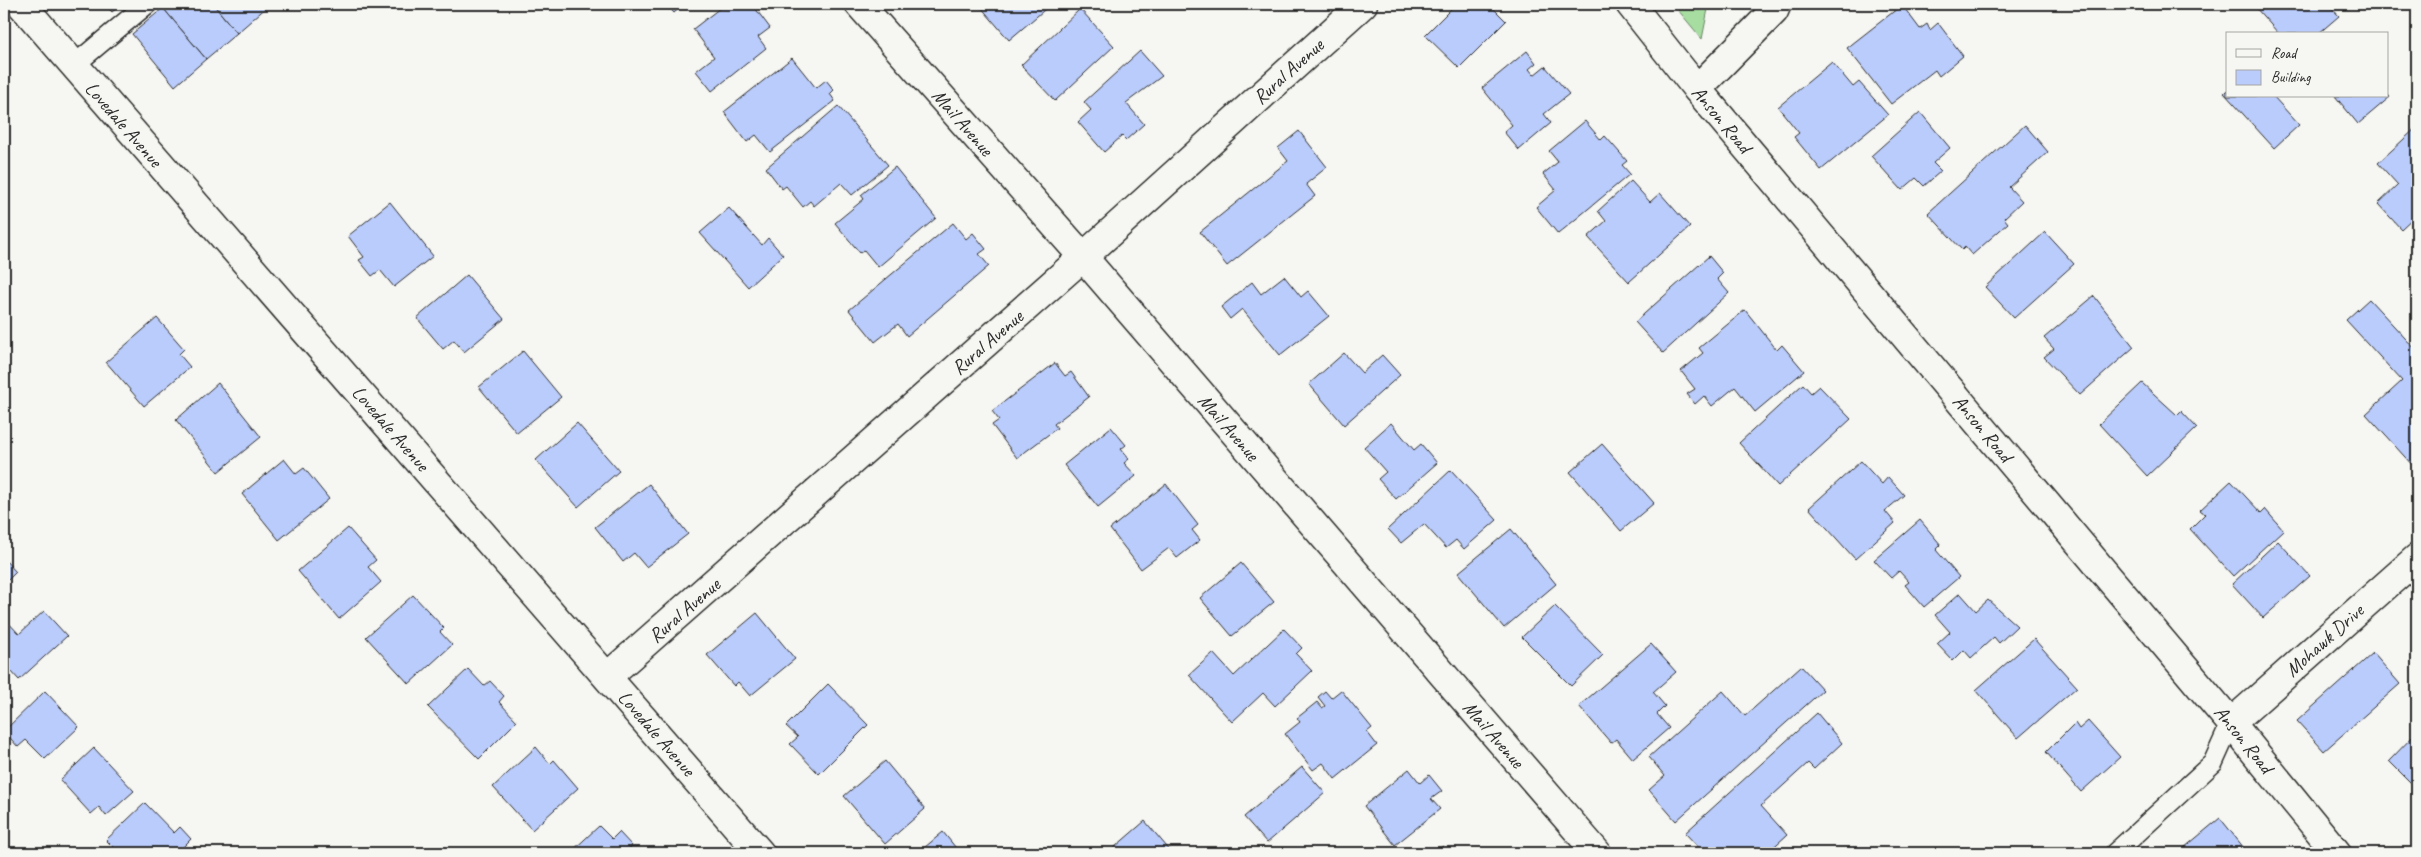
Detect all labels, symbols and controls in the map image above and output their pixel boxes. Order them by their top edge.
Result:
street label: Rural Avenue [1248,32,1330,110]
legend [2226,32,2388,98]
text: Road [2271,44,2298,63]
text: Building [2271,68,2311,87]
street label: Lovedale Avenue [80,76,169,173]
street label: Anson Road [1686,81,1759,160]
street label: Mail Avenue [927,83,1000,162]
street label: Rural Avenue [946,303,1029,380]
street label: Lovedale Avenue [347,380,436,477]
street label: Mail Avenue [1193,388,1266,467]
street label: Anson Road [1947,390,2020,469]
street label: Rural Avenue [643,571,726,648]
street label: Mohawk Drive [2280,598,2370,682]
street label: Lovedale Avenue [613,685,702,782]
street label: Mail Avenue [1458,695,1531,774]
street label: Anson Road [2209,700,2281,781]

